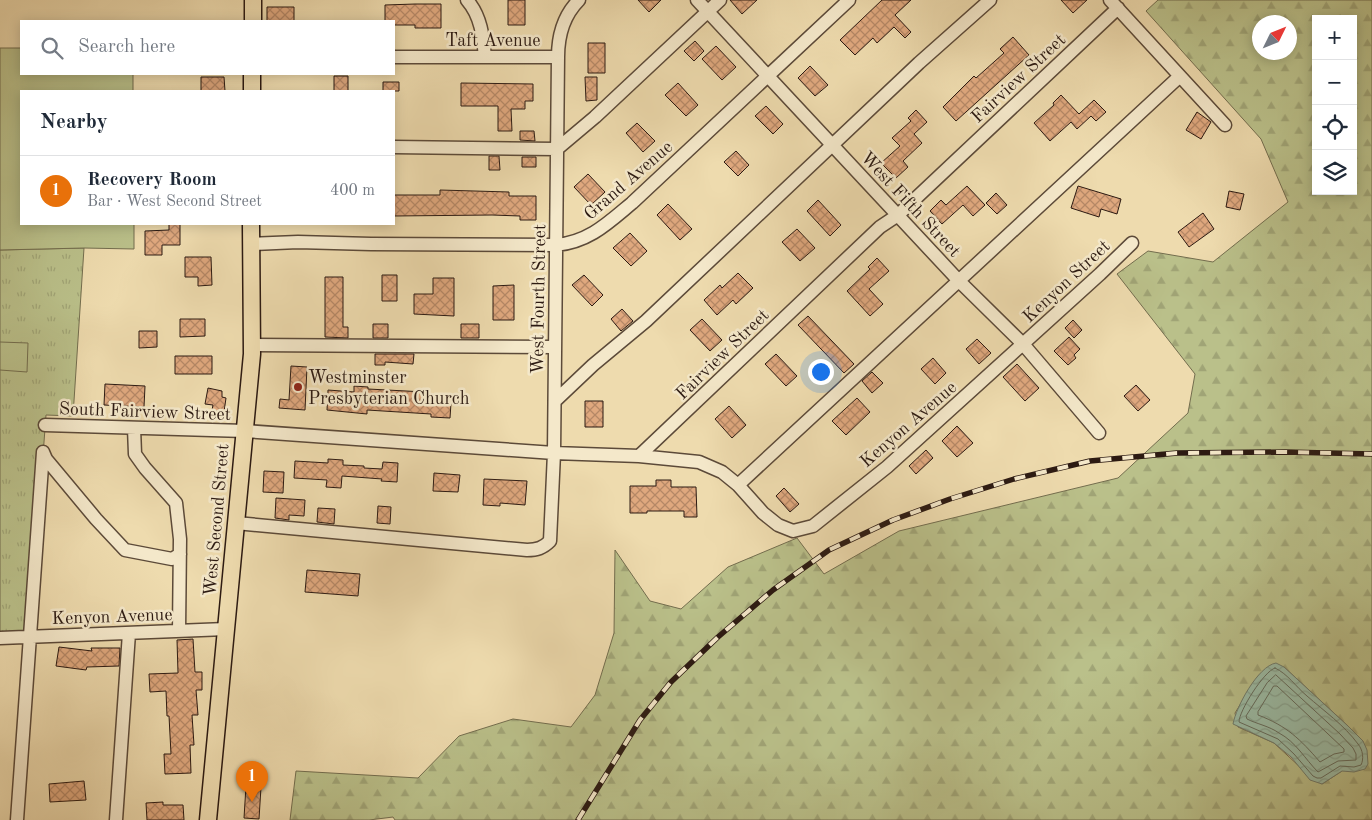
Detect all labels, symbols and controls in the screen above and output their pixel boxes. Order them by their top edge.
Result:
north arrow [1252,15,1297,60]
map controls [1312,15,1357,195]
button: + [1312,15,1357,60]
search box [20,20,395,75]
street label: Fairview Street [968,31,1069,127]
street label: Taft Avenue [445,32,541,50]
icon: search [38,34,66,62]
text: Search here [78,38,175,57]
button: − [1312,60,1357,105]
button: locate [1312,105,1357,150]
text: Nearby [40,112,108,133]
street label: Grand Avenue [581,138,676,224]
street label: West Fifth Street [857,149,963,261]
button: layers [1312,150,1357,195]
text: Recovery Room [87,171,217,190]
text: 1 [51,183,61,199]
text: 400 m [330,183,375,199]
text: Bar · West Second Street [87,194,262,210]
street label: West Fourth Street [529,224,549,374]
street label: Kenyon Street [1020,237,1114,326]
street label: Fairview Street [673,306,773,403]
your location [808,359,834,385]
place label: Westminster Presbyterian Church [308,369,470,408]
street label: Kenyon Avenue [857,378,960,471]
marker: Westminster Presbyterian Church [292,381,304,393]
street label: South Fairview Street [59,400,231,424]
street label: West Second Street [201,443,233,597]
street label: Kenyon Avenue [51,606,173,628]
pin: 1 [236,761,268,802]

